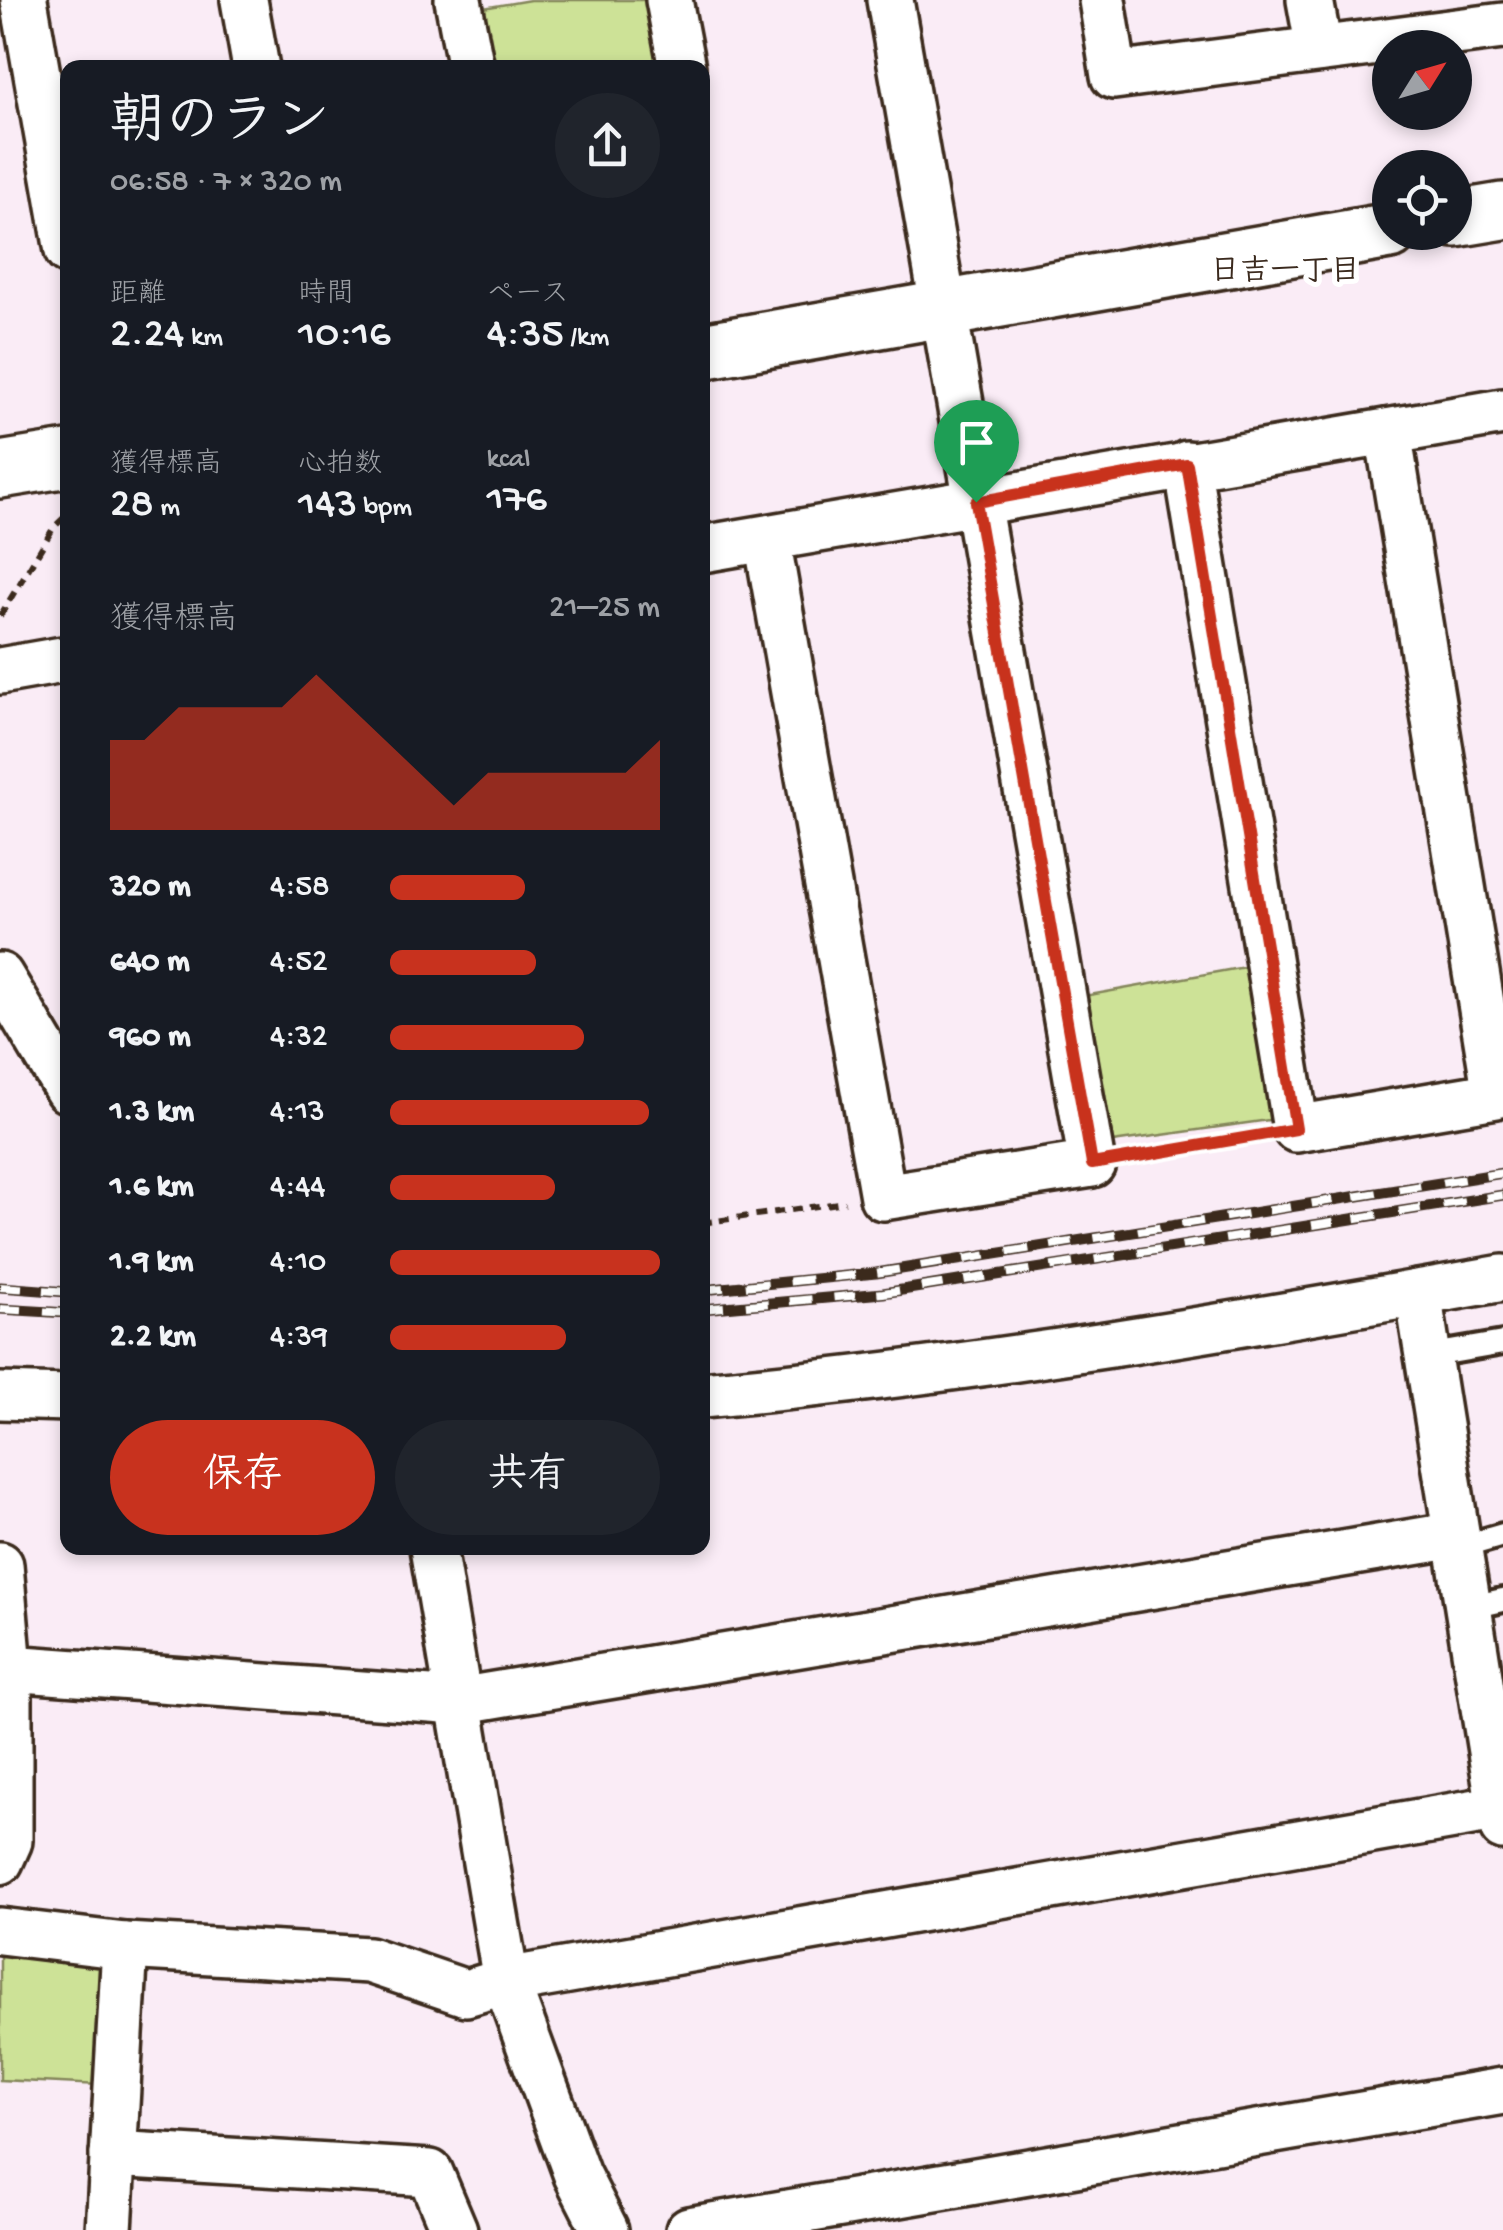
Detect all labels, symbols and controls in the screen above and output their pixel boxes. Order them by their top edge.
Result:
north arrow [1372,30,1472,130]
map controls [1372,30,1472,250]
button: share [555,93,660,198]
text: 朝のラン [110,94,330,158]
button: locate [1372,150,1472,250]
text: 06:58 · 7 × 320 m [110,164,342,202]
district label: 日吉一丁目 [1210,254,1360,291]
text: 距離 [110,279,166,312]
text: 時間 [298,279,354,312]
text: ペース [487,279,569,312]
text: 2.24 [110,312,184,361]
text: 10:16 [298,312,391,361]
text: 4:35 [487,312,564,361]
text: km [184,322,223,355]
text: /km [564,322,609,355]
pin [934,400,1019,503]
icon: arrive [949,415,1004,470]
text: kcal [487,444,530,477]
text: 獲得標高 [110,449,222,482]
text: 心拍数 [298,449,382,482]
text: 176 [487,477,547,526]
text: 28 [110,482,154,531]
text: 143 [298,482,357,531]
text: m [154,492,180,525]
text: bpm [357,492,412,525]
text: 21–25 m [549,590,660,628]
text: 獲得標高 [110,602,238,640]
text: 320 m [110,869,191,907]
text: 4:58 [270,869,330,907]
text: 640 m [110,944,190,982]
text: 4:52 [270,944,328,982]
text: 960 m [110,1019,191,1057]
text: 4:32 [270,1019,327,1057]
text: 1.3 km [110,1094,194,1132]
text: 4:13 [270,1094,325,1132]
text: 1.6 km [110,1169,194,1207]
text: 4:44 [270,1169,325,1207]
text: 1.9 km [110,1244,194,1282]
text: 4:10 [270,1244,326,1282]
text: 2.2 km [110,1319,196,1357]
text: 4:39 [270,1319,328,1357]
button: 保存 [110,1420,375,1535]
button: 共有 [395,1420,660,1535]

